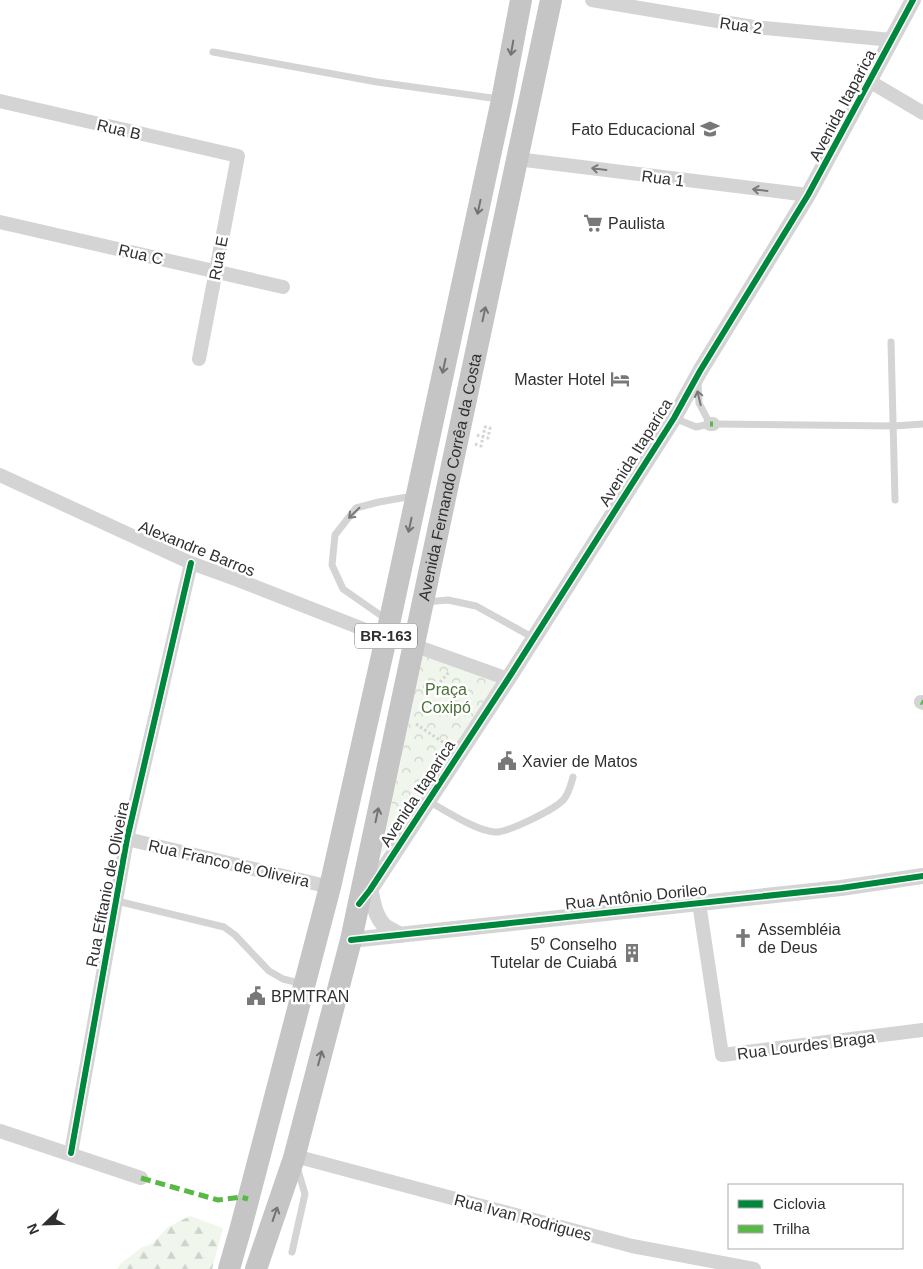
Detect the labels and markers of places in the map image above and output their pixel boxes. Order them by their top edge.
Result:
school or university icon: Fato Educacional [699,118,721,140]
place label: Fato Educacional [571,121,695,138]
supermarket icon: Paulista [582,212,604,234]
place label: Paulista [608,215,665,232]
hotel icon: Master Hotel [609,368,631,390]
place label: Master Hotel [514,371,605,388]
public building icon: Xavier de Matos [496,750,518,772]
place label: Xavier de Matos [522,753,638,770]
place label: Assembléia de Deus [758,921,841,956]
church icon: Assembléia de Deus [732,927,754,949]
place label: 5⁰ Conselho Tutelar de Cuiabá [490,936,617,971]
building icon: 5⁰ Conselho Tutelar de Cuiabá [621,942,643,964]
public building icon: BPMTRAN [245,985,267,1007]
place label: BPMTRAN [271,988,349,1005]

